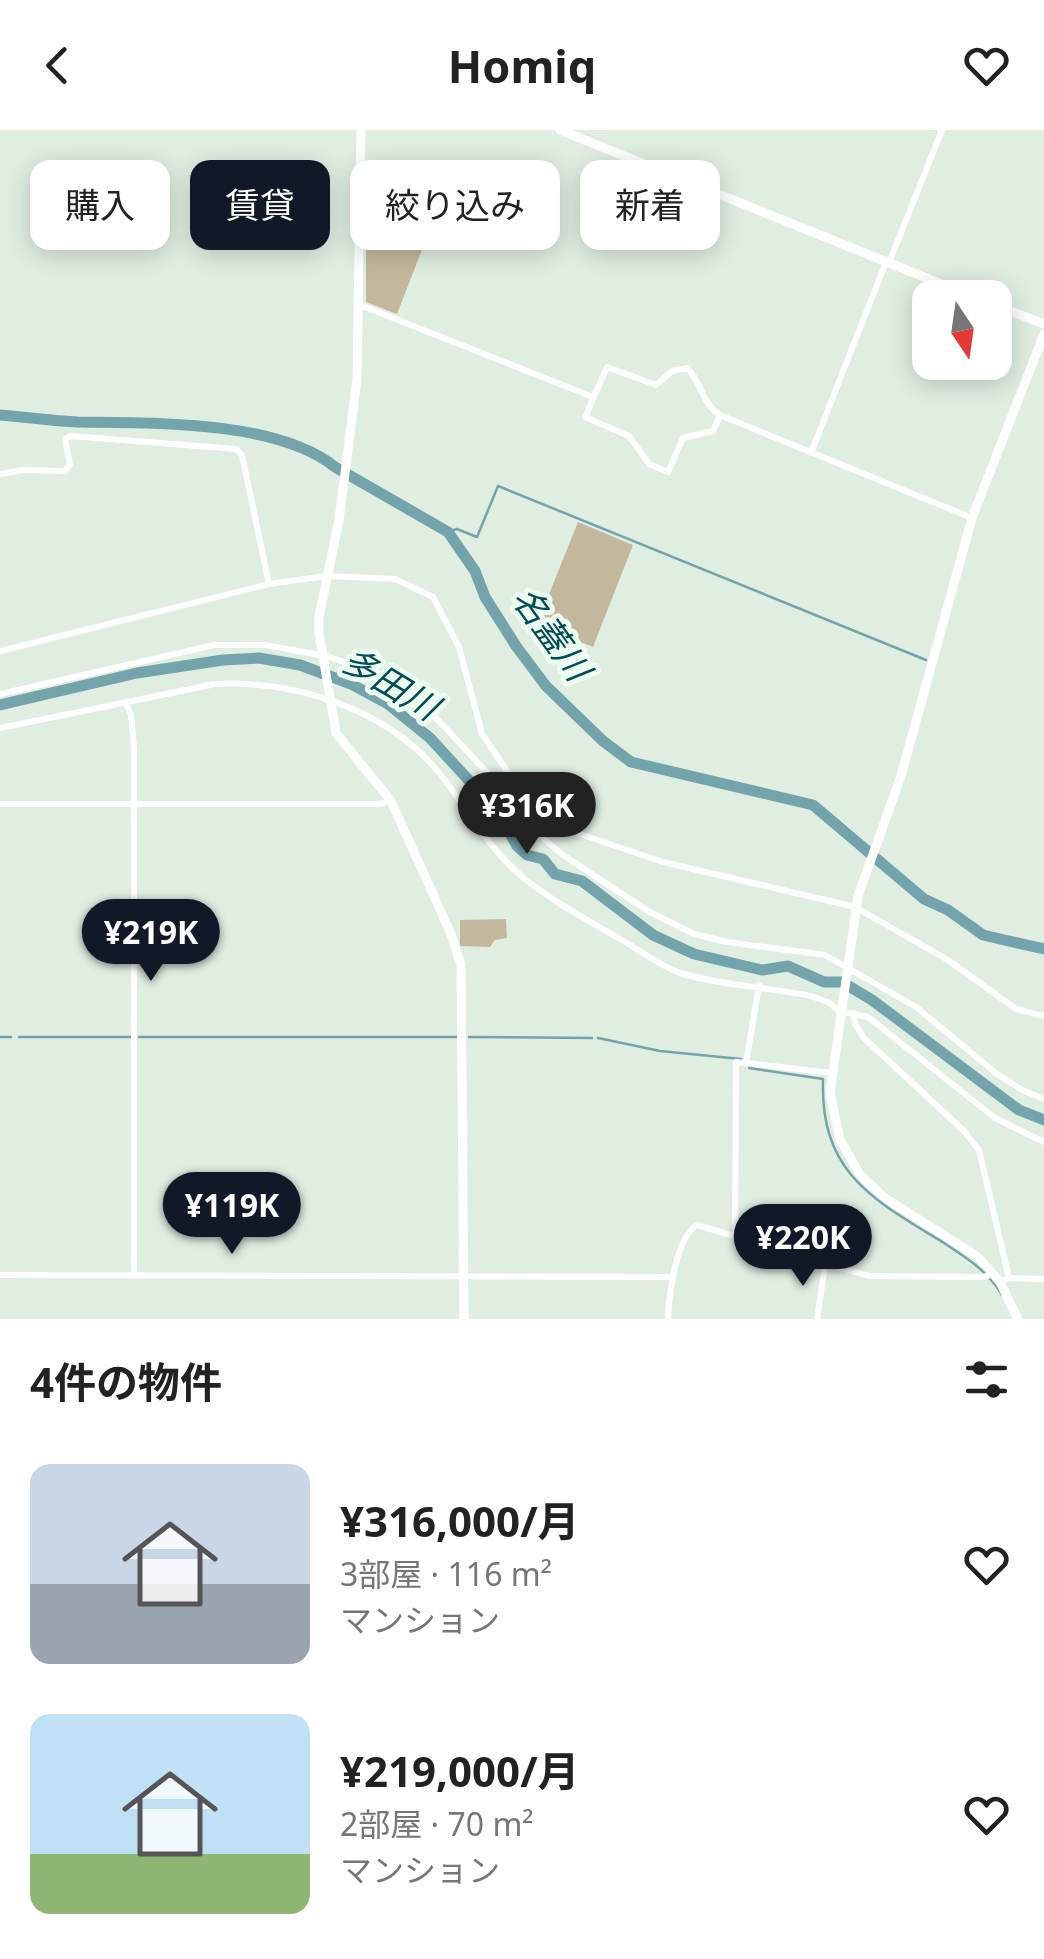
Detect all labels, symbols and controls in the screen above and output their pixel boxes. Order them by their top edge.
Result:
text: Homiq [448,35,596,96]
icon: back [30,38,85,93]
icon: heart [959,38,1014,93]
chip: 購入 [30,160,170,250]
chip: 賃貸 [190,160,330,250]
chip: 絞り込み [350,160,560,250]
chip: 新着 [580,160,720,250]
north arrow [912,280,1012,380]
map controls [912,280,1012,380]
water label: 名蓋川 [502,577,604,693]
water label: 多田川 [334,636,451,732]
pin: ¥316K [457,772,597,857]
text: ¥316K [480,783,574,826]
pin: ¥219K [81,899,221,984]
text: ¥219K [104,910,198,953]
pin: ¥119K [162,1172,302,1257]
text: ¥119K [185,1183,279,1226]
pin: ¥220K [733,1204,873,1289]
text: ¥220K [756,1215,850,1258]
icon: filters [959,1352,1014,1407]
text: 4件の物件 [30,1353,222,1410]
text: ¥316,000/月 [340,1492,580,1549]
icon: home [110,1504,230,1624]
icon: heart [959,1537,1014,1592]
text: 3部屋 · 116 m² [340,1552,552,1595]
text: マンション [340,1598,500,1641]
text: ¥219,000/月 [340,1742,580,1799]
icon: home [110,1754,230,1874]
icon: heart [959,1787,1014,1842]
text: 2部屋 · 70 m² [340,1802,534,1845]
text: マンション [340,1848,500,1891]

